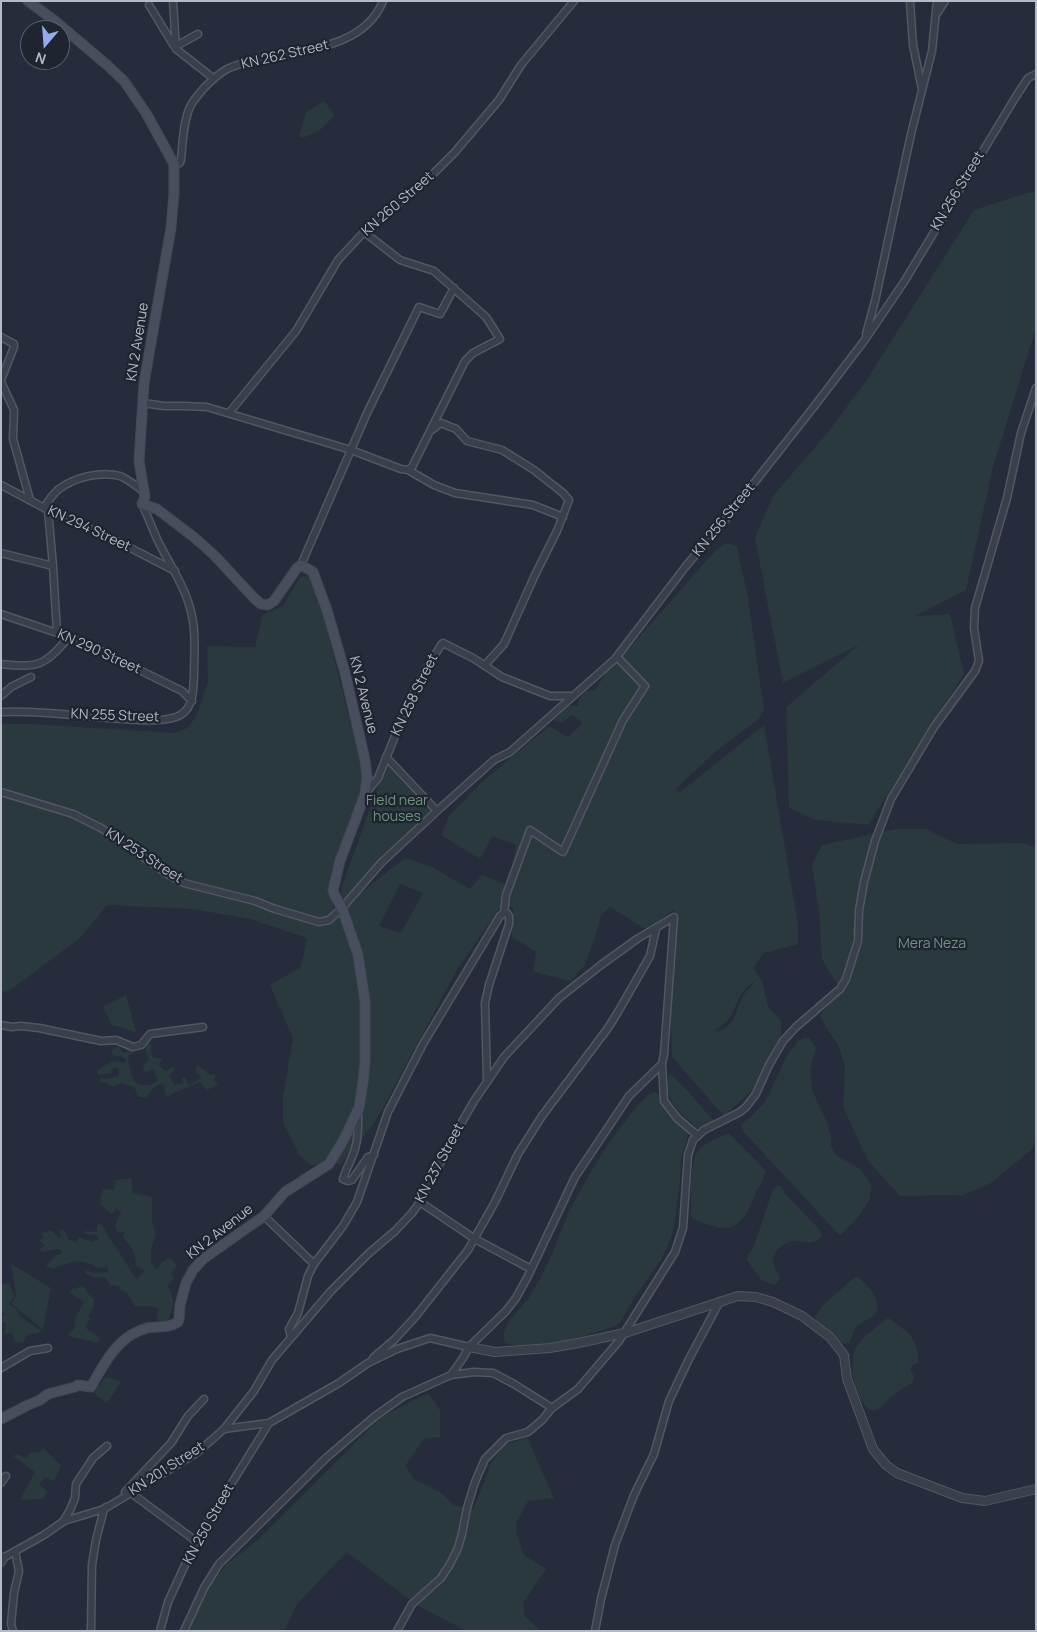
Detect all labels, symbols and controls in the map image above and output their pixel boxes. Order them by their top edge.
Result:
north arrow [20,20,70,70]
street label: KN 262 Street [240,37,330,73]
text: N [33,48,48,69]
street label: KN 256 Street [928,148,988,234]
street label: KN 260 Street [359,168,437,240]
street label: KN 2 Avenue [123,301,153,383]
street label: KN 256 Street [689,480,759,560]
street label: KN 294 Street [45,502,133,556]
street label: KN 290 Street [55,626,143,678]
street label: KN 258 Street [388,651,442,739]
street label: KN 2 Avenue [345,654,381,736]
street label: KN 255 Street [70,706,160,726]
park label: Field near houses [366,793,428,826]
street label: KN 253 Street [102,825,186,887]
park label: Mera Neza [898,936,966,952]
street label: KN 237 Street [412,1120,468,1206]
street label: KN 2 Avenue [184,1201,256,1263]
street label: KN 201 Street [126,1438,208,1500]
street label: KN 250 Street [180,1481,238,1567]

